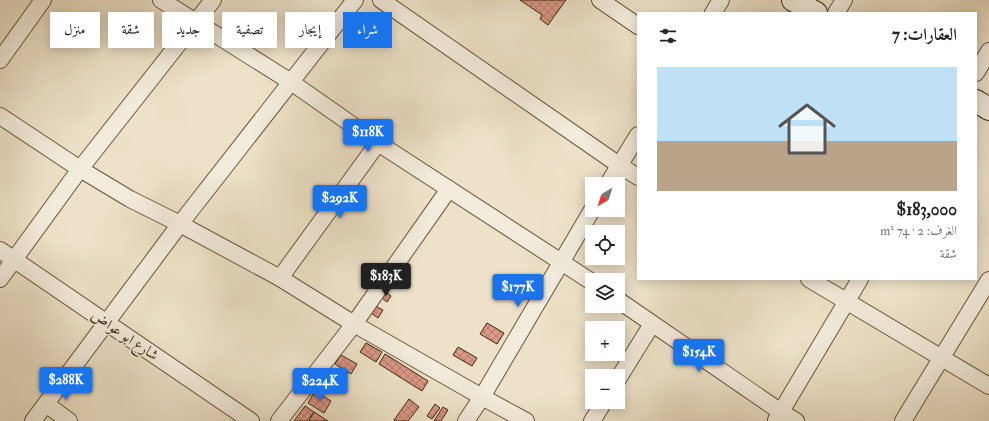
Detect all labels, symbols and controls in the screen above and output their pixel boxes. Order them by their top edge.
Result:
chip: منزل [50,12,100,48]
chip: شقة [108,12,154,48]
chip: جديد [162,12,214,48]
chip: تصفية [222,12,277,48]
chip: إيجار [285,12,335,48]
chip: شراء [343,12,392,48]
text: العقارات: 7 [892,24,957,45]
icon: filters [657,25,679,47]
icon: home [771,93,843,165]
pin: $118K [340,119,396,153]
text: $118K [352,124,384,140]
north arrow [585,177,625,217]
map controls [585,177,625,409]
pin: $292K [312,185,368,219]
text: $292K [322,190,358,206]
text: $183,000 [897,199,957,220]
text: الغرف: 2 · 74 m² [880,223,957,239]
button: locate [585,225,625,265]
text: شقة [940,246,957,262]
pin: $183K [358,263,414,297]
text: $183K [370,268,402,284]
button: layers [585,273,625,313]
pin: $177K [490,274,546,308]
text: $177K [501,279,535,295]
street label: شارع ابو عواض [86,306,162,367]
button: + [585,321,625,361]
pin: $154K [671,339,727,373]
text: $154K [682,344,716,360]
pin: $288K [38,367,94,401]
pin: $224K [292,368,348,402]
button: − [585,369,625,409]
text: $288K [48,372,84,388]
text: $224K [302,373,338,389]

